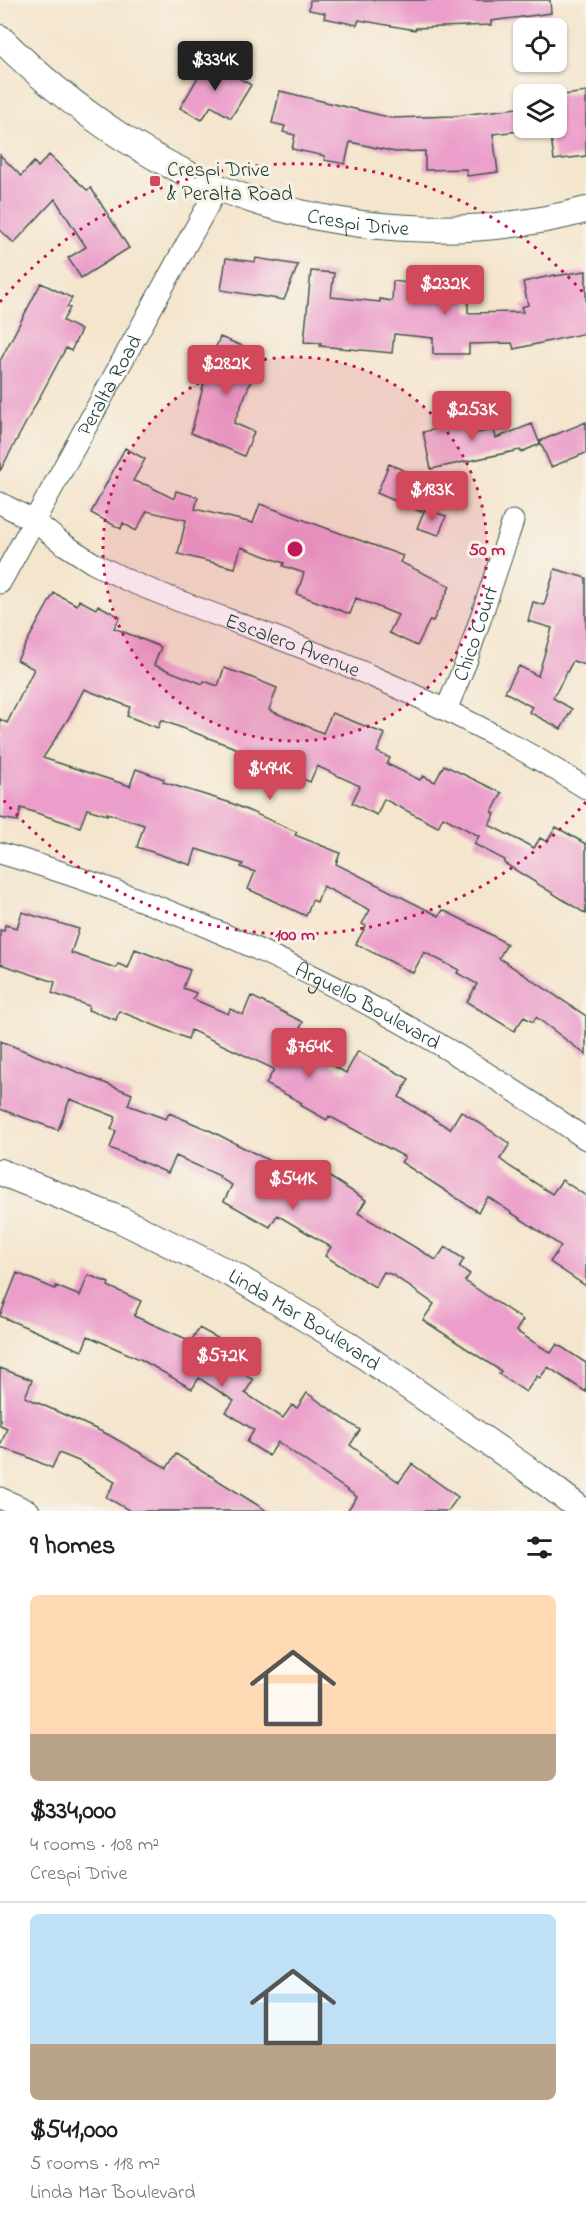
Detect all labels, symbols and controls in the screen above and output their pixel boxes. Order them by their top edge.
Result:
map controls [513,18,567,138]
button: locate [513,18,567,72]
pin: $334K [173,41,257,92]
text: $334K [192,46,238,75]
button: layers [513,84,567,138]
place label: Crespi Drive & Peralta Road [167,156,293,210]
marker: Crespi Drive & Peralta Road [148,174,162,188]
street label: Crespi Drive [304,202,410,245]
pin: $232K [403,265,487,316]
text: $232K [420,270,470,299]
street label: Peralta Road [71,330,151,442]
pin: $282K [184,345,268,396]
text: $282K [201,350,251,379]
pin: $253K [430,391,514,442]
text: $253K [446,396,498,425]
pin: $183K [390,471,474,522]
text: $183K [410,476,454,505]
text: 50 m [469,538,505,564]
centre of rings [285,539,305,559]
street label: Chico Court [447,583,507,686]
street label: Escalero Avenue [220,607,365,687]
pin: $494K [228,750,312,801]
text: $494K [248,755,292,784]
text: 100 m [275,923,315,949]
street label: Arguello Boulevard [289,956,445,1059]
pin: $764K [267,1028,351,1079]
text: $764K [285,1033,333,1062]
pin: $541K [251,1160,335,1211]
text: $541K [269,1165,317,1194]
street label: Linda Mar Boulevard [223,1262,386,1379]
pin: $572K [180,1337,264,1388]
text: $572K [196,1342,248,1371]
text: 9 homes [30,1528,115,1566]
icon: filters [523,1531,556,1564]
icon: home [239,1634,347,1742]
text: $334,000 [30,1793,116,1831]
text: 4 rooms · 108 m² [30,1831,159,1860]
text: Crespi Drive [30,1860,128,1889]
icon: home [239,1953,347,2061]
text: $541,000 [30,2112,118,2150]
text: 5 rooms · 118 m² [30,2150,160,2179]
text: Linda Mar Boulevard [30,2179,196,2208]

